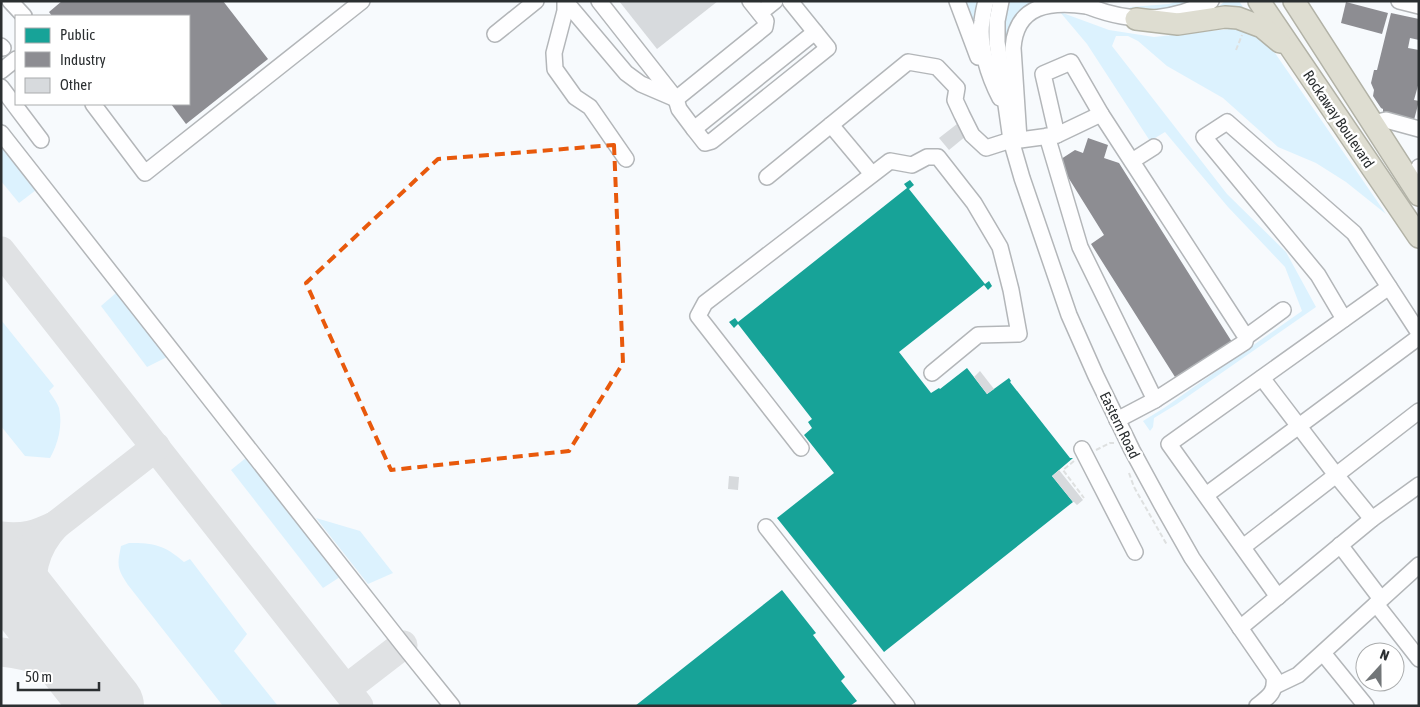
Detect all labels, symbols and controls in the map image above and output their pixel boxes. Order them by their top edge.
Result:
legend [15,15,190,105]
text: Public [60,26,95,43]
text: Industry [60,51,106,68]
street label: Rockaway Boulevard [1300,67,1378,171]
text: Other [60,76,92,93]
street label: Eastern Road [1097,389,1143,461]
north arrow [1355,642,1405,692]
text: N [1378,646,1391,664]
scale bar [18,660,99,692]
text: 50 m [25,668,52,685]

